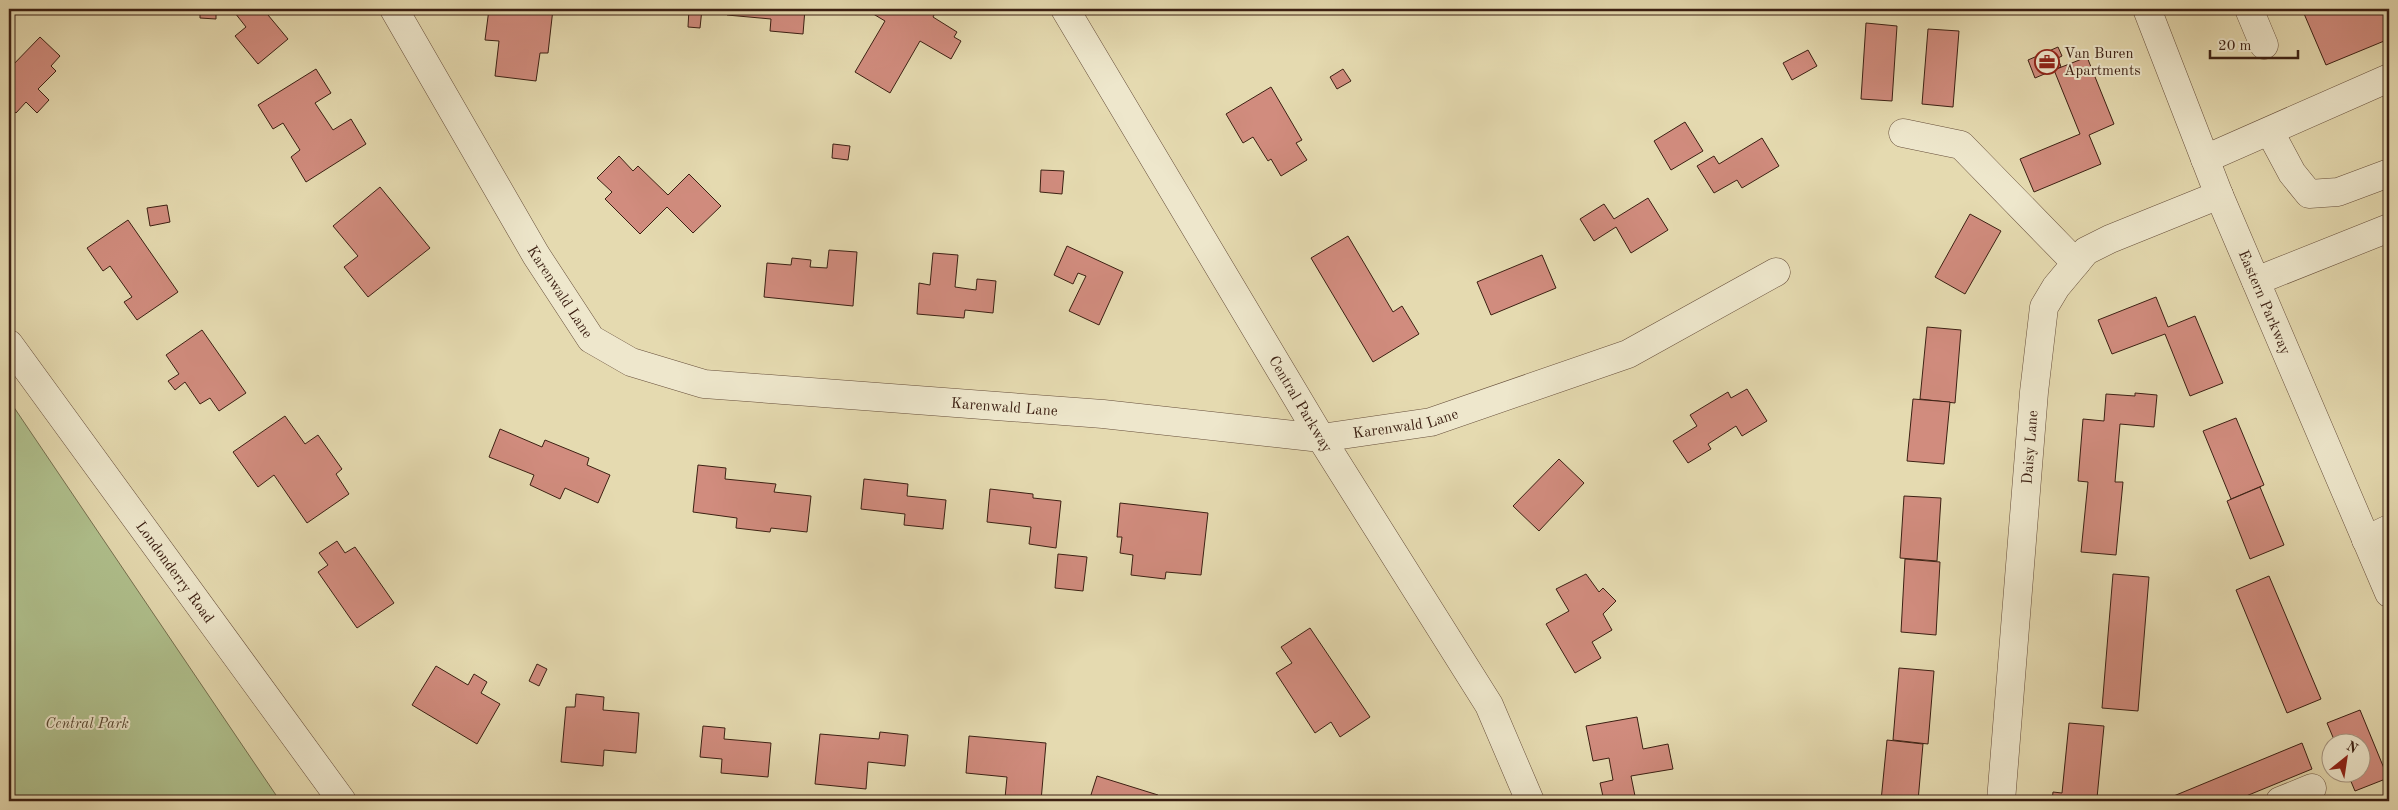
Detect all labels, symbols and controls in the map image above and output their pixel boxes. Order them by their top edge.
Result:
scale bar [2210,28,2298,60]
text: 20 m [2218,39,2252,54]
place label: Van Buren Apartments [2064,47,2141,79]
office icon: Van Buren Apartments [2034,49,2060,75]
street label: Karenwald Lane [523,244,594,342]
street label: Eastern Parkway [2234,248,2292,357]
street label: Central Parkway [1265,354,1334,456]
street label: Karenwald Lane [950,397,1058,420]
street label: Karenwald Lane [1352,407,1461,442]
street label: Daisy Lane [2021,410,2042,485]
street label: Londonderry Road [132,519,216,627]
park label: Central Park [45,717,129,732]
north arrow [2320,732,2370,782]
text: N [2344,739,2360,756]

